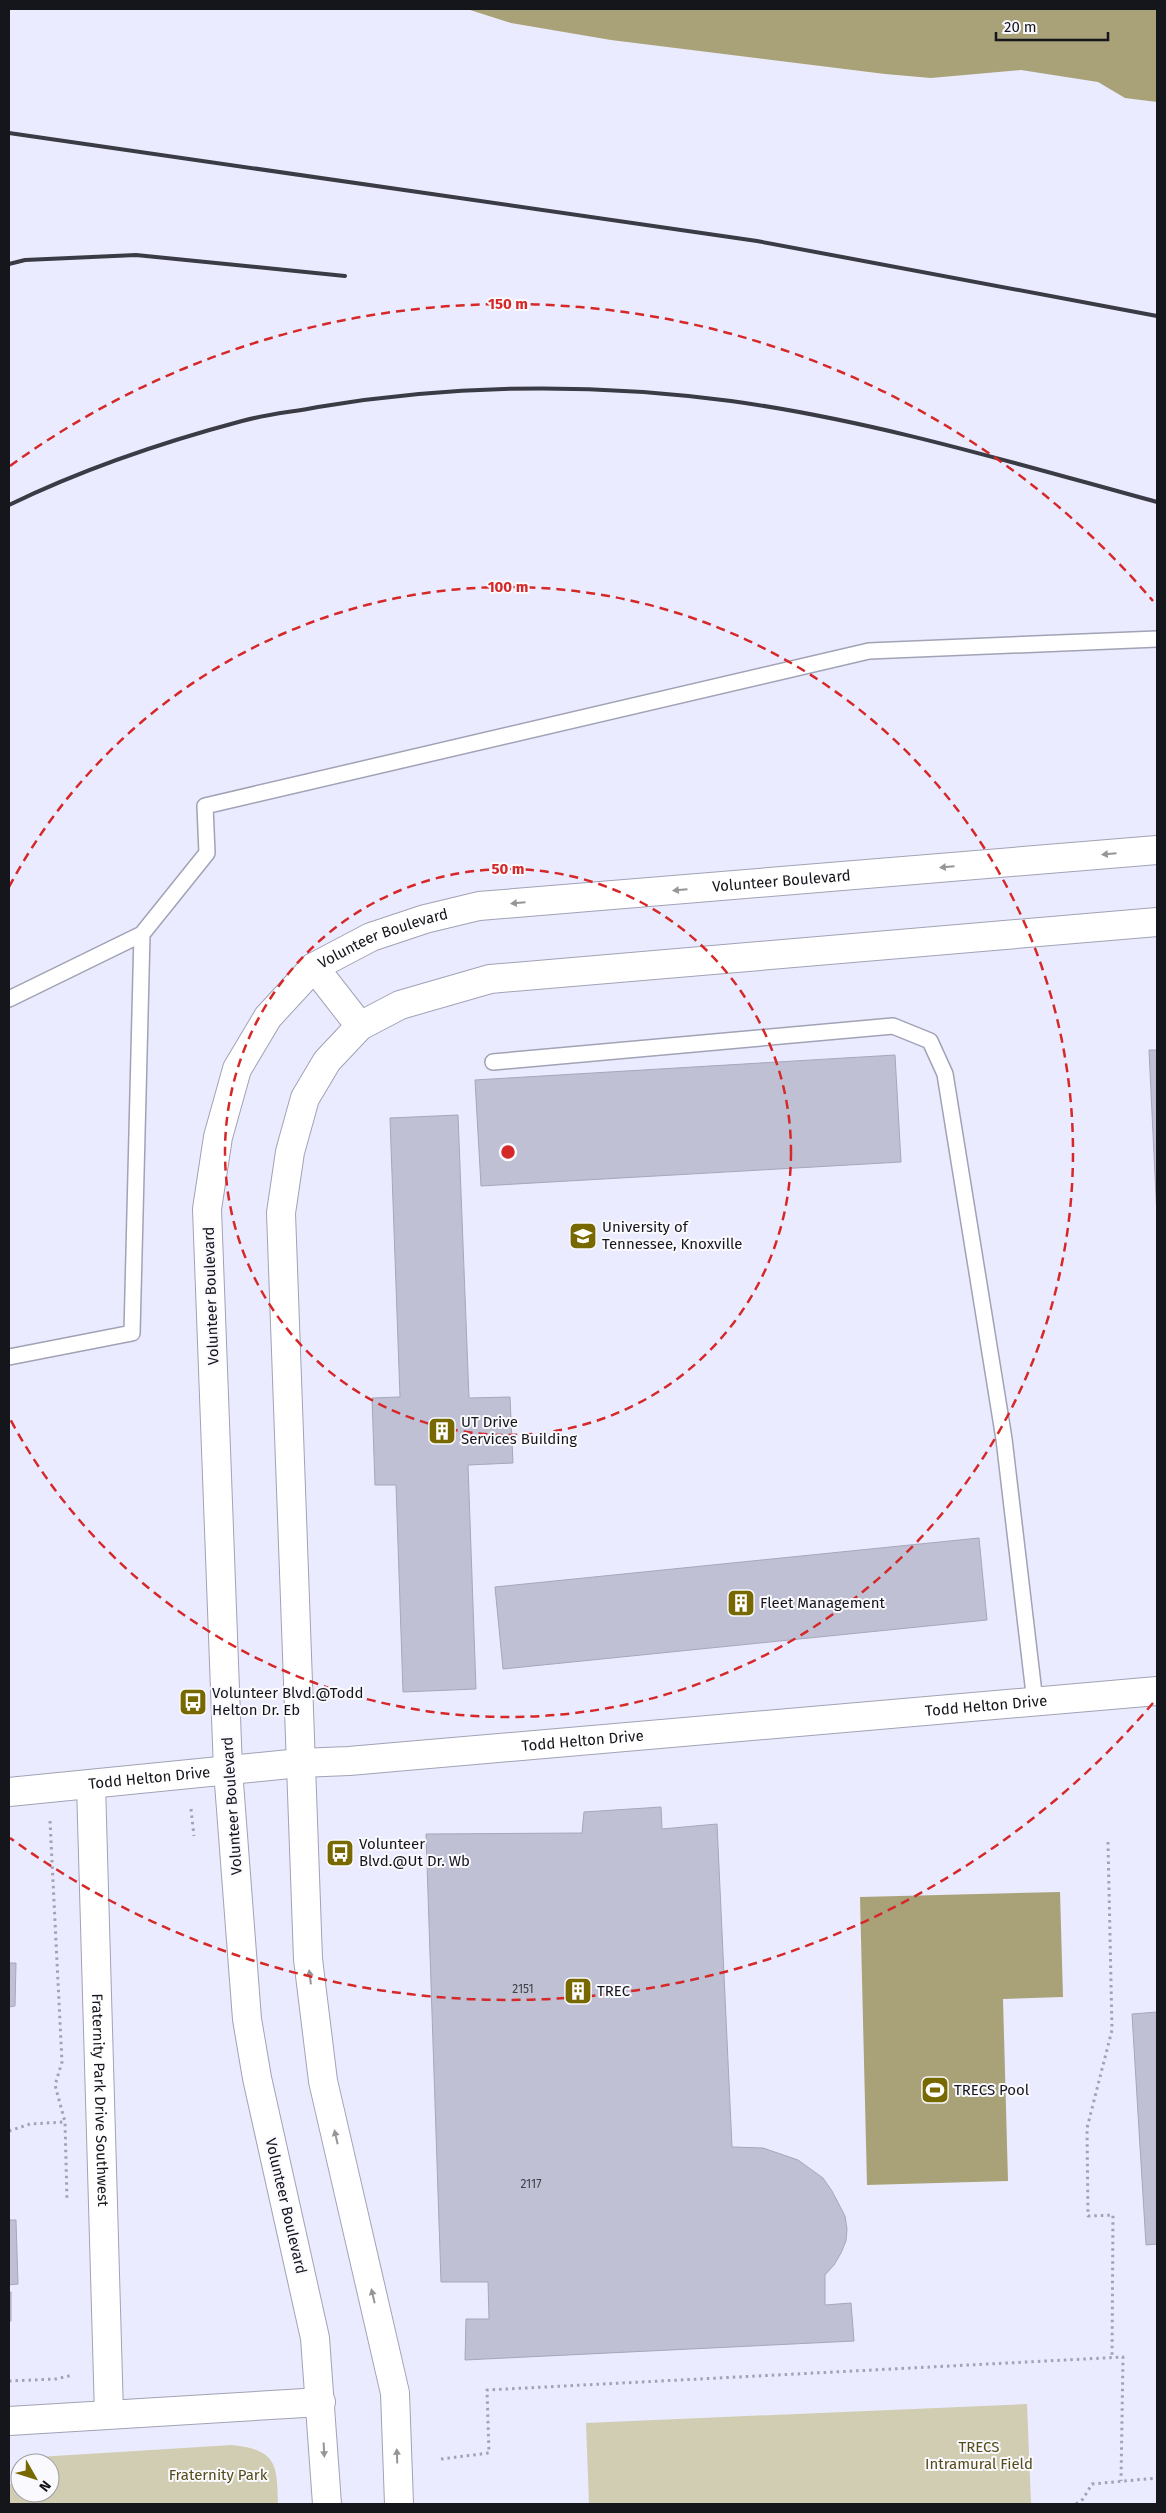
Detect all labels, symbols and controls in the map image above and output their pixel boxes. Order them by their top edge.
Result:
scale bar [996,10,1108,42]
text: 20 m [1004,18,1037,36]
text: 150 m [488,295,528,313]
text: 100 m [488,578,528,596]
one-way arrow [1100,850,1116,858]
text: 50 m [491,860,525,878]
one-way arrow [938,864,954,872]
street label: Volunteer Boulevard [712,866,851,896]
one-way arrow [672,886,688,894]
one-way arrow [510,899,526,907]
street label: Volunteer Boulevard [315,905,450,972]
centre of rings [499,1143,517,1161]
place label: University of Tennessee, Knoxville [602,1218,743,1253]
school or university icon: University of Tennessee, Knoxville [568,1221,598,1251]
street label: Volunteer Boulevard [200,1226,222,1366]
place label: UT Drive Services Building [461,1413,577,1448]
building icon: UT Drive Services Building [427,1416,457,1446]
building icon: Fleet Management [726,1588,756,1618]
place label: Fleet Management [760,1594,885,1612]
place label: Volunteer Blvd.@Todd Helton Dr. Eb [212,1684,363,1719]
bus stop icon: Volunteer Blvd.@Todd Helton Dr. Eb [178,1687,208,1717]
street label: Todd Helton Drive [924,1692,1048,1720]
street label: Todd Helton Drive [521,1727,644,1755]
street label: Volunteer Boulevard [218,1736,246,1876]
street label: Todd Helton Drive [88,1763,211,1793]
place label: Volunteer Blvd.@Ut Dr. Wb [359,1835,470,1870]
bus stop icon: Volunteer Blvd.@Ut Dr. Wb [325,1838,355,1868]
one-way arrow [306,1969,314,1985]
building icon: TREC [563,1976,593,2006]
house number: 2151 [512,1982,534,1996]
place label: TREC [597,1982,631,2000]
street label: Fraternity Park Drive Southwest [88,1993,112,2207]
sports icon: TRECS Pool [920,2075,950,2105]
place label: TRECS Pool [954,2081,1030,2099]
one-way arrow [332,2130,340,2145]
street label: Volunteer Boulevard [262,2136,310,2276]
house number: 2117 [520,2177,542,2191]
one-way arrow [369,2288,377,2303]
park label: TRECS Intramural Field [925,2438,1033,2473]
one-way arrow [320,2443,328,2459]
one-way arrow [393,2447,401,2463]
north arrow [10,2453,60,2503]
park label: Fraternity Park [169,2466,268,2484]
text: N [35,2477,54,2495]

